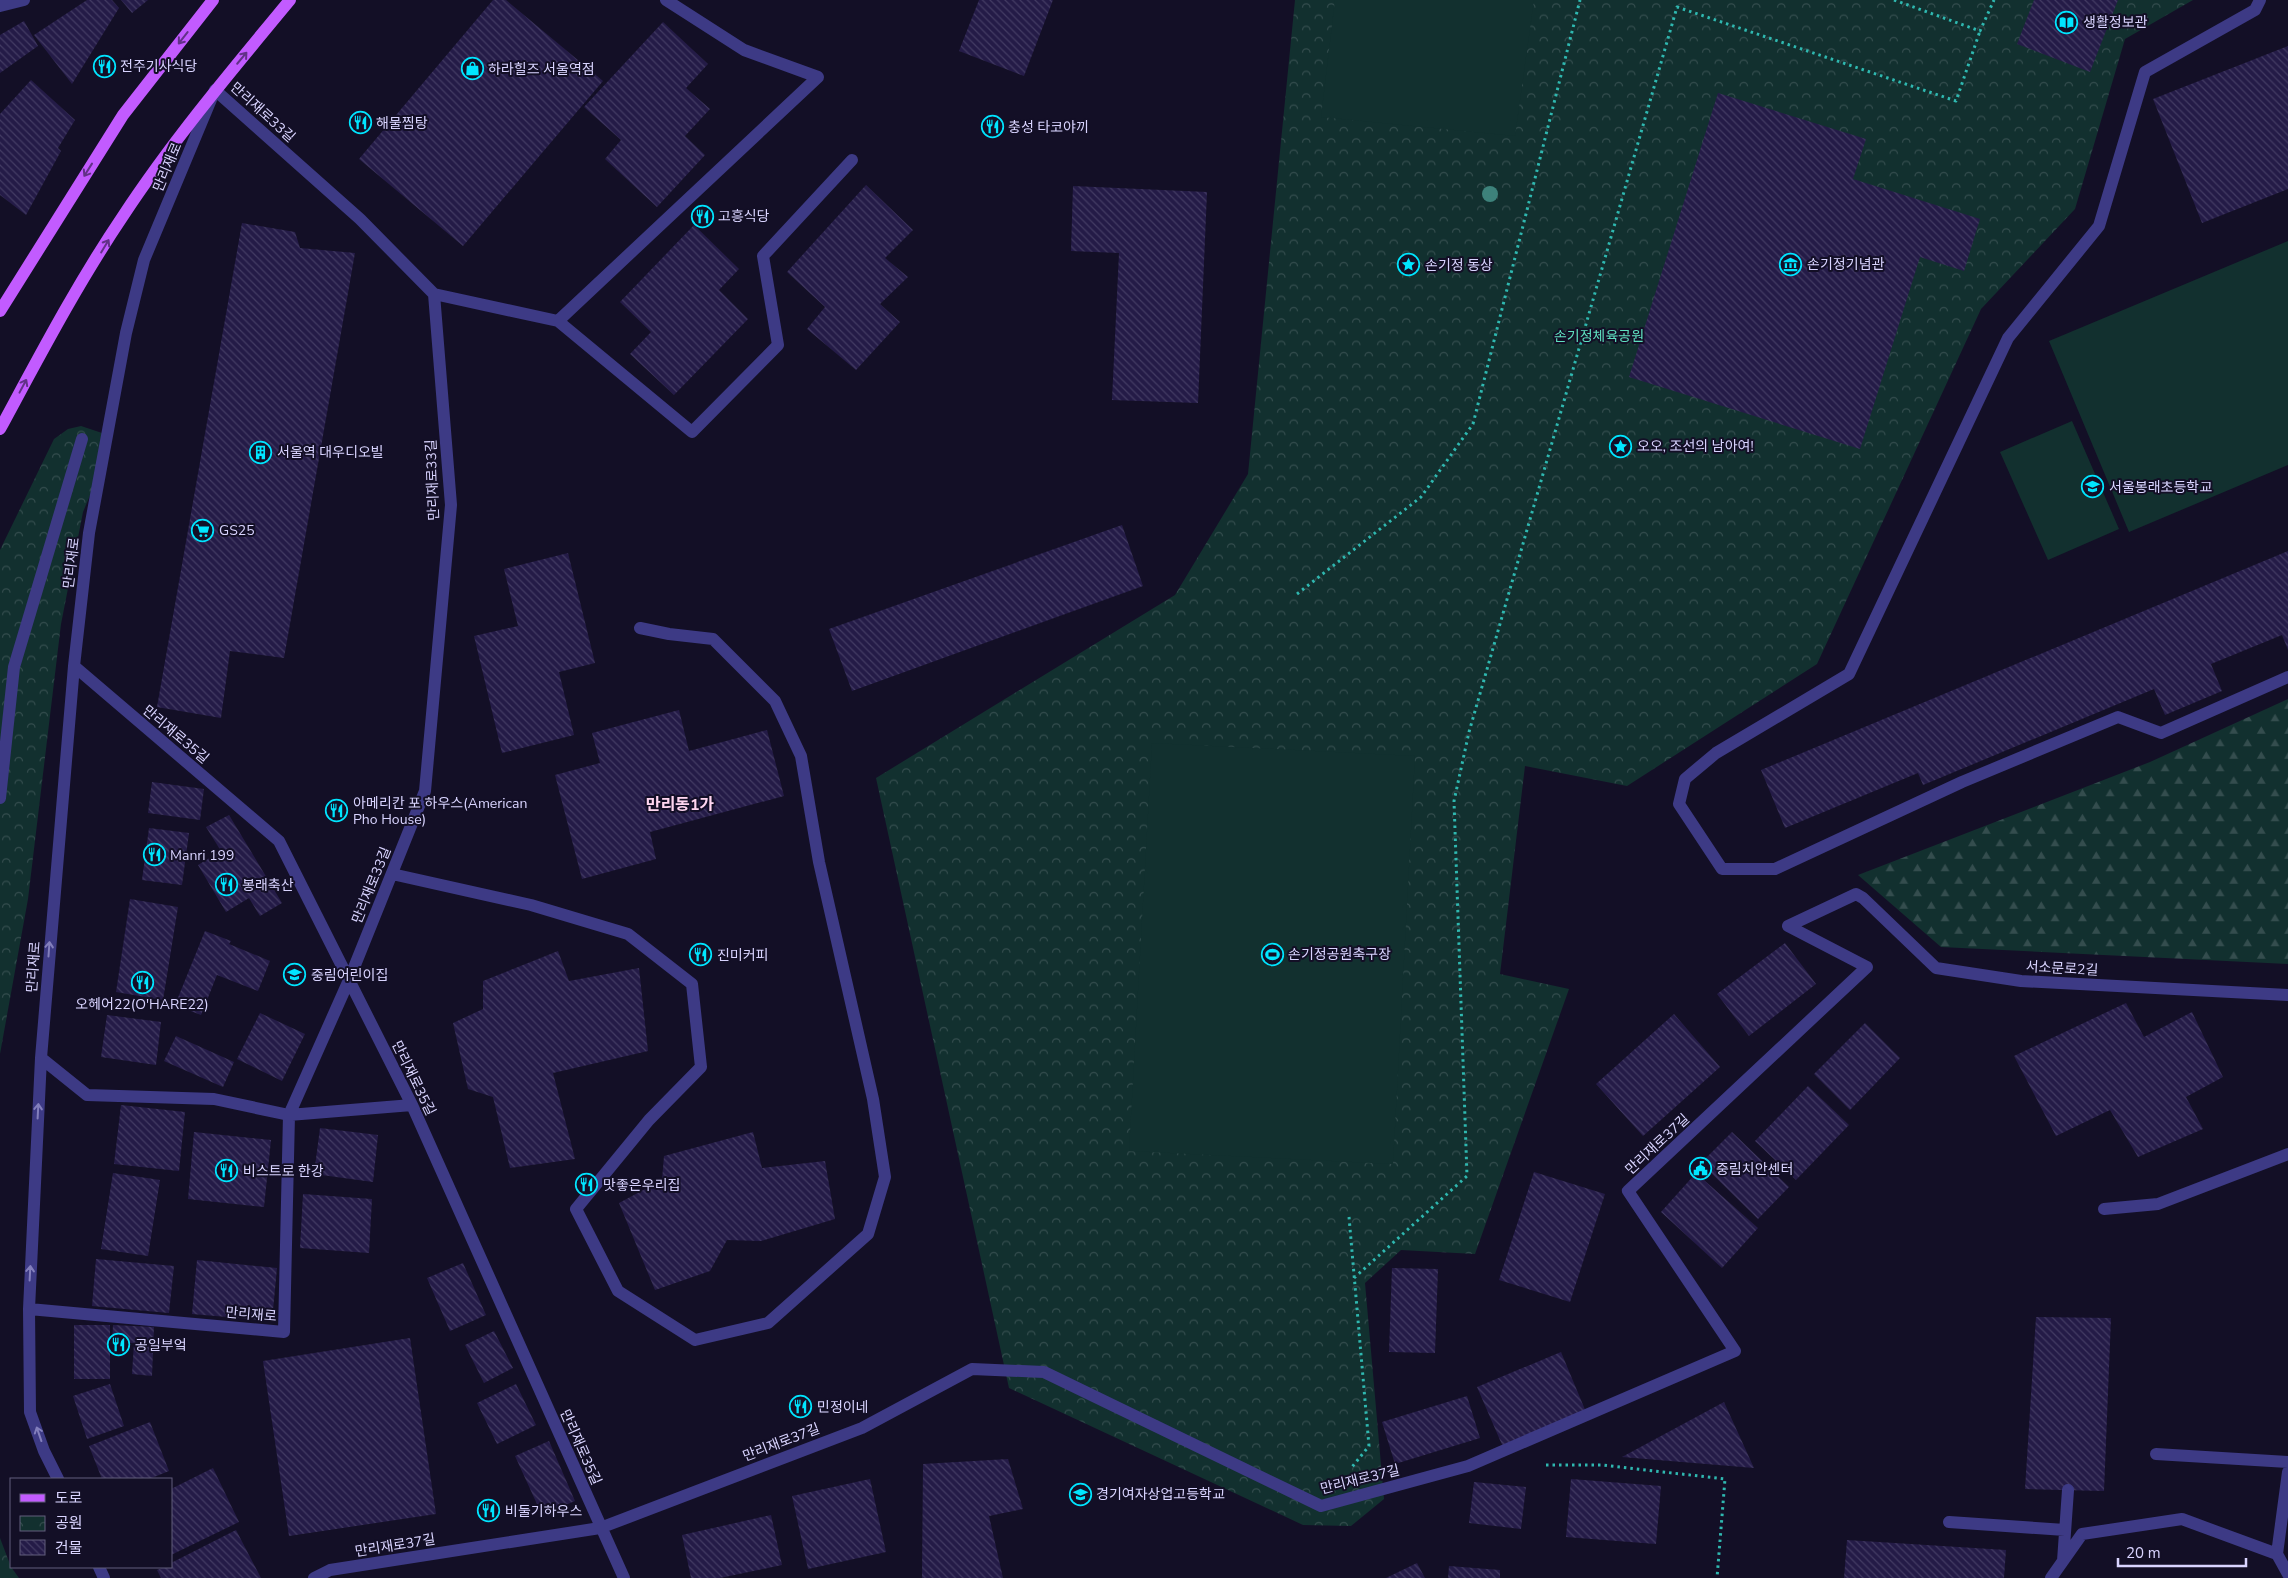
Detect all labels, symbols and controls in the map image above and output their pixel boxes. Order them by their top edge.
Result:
library icon: 생활정보관 [2055,10,2079,34]
place label: 생활정보관 [2083,13,2148,32]
one-way arrow [178,31,188,45]
one-way arrow [236,52,247,65]
restaurant icon: 전주기사식당 [92,54,116,78]
place label: 전주기사식당 [120,57,197,76]
shop icon: 하라힐즈 서울역점 [460,57,484,81]
place label: 하라힐즈 서울역점 [488,60,595,79]
street label: 만리재로33길 [226,78,299,147]
restaurant icon: 해물찜탕 [348,111,372,135]
place label: 해물찜탕 [376,114,428,133]
restaurant icon: 충성 타코야끼 [980,115,1004,139]
place label: 충성 타코야끼 [1008,118,1089,137]
street label: 만리재로 [149,140,186,195]
one-way arrow [83,162,93,176]
restaurant icon: 고흥식당 [690,204,714,228]
place label: 고흥식당 [718,207,770,226]
one-way arrow [100,239,110,253]
museum icon: 손기정기념관 [1779,252,1803,276]
place icon: 손기정 동상 [1397,253,1421,277]
place label: 손기정기념관 [1807,255,1884,274]
place label: 손기정 동상 [1425,256,1493,275]
park label: 손기정체육공원 [1554,327,1644,346]
one-way arrow [18,379,28,394]
place icon: 오오, 조선의 남아여! [1609,434,1633,458]
place label: 오오, 조선의 남아여! [1637,437,1754,456]
street label: 만리재로33길 [422,439,443,521]
building icon: 서울역 대우디오빌 [249,440,273,464]
place label: 서울역 대우디오빌 [277,443,384,462]
school or university icon: 서울봉래초등학교 [2081,475,2105,499]
place label: 서울봉래초등학교 [2109,478,2212,497]
supermarket icon: GS25 [191,518,215,542]
place label: GS25 [219,521,255,540]
street label: 만리재로 [59,536,84,590]
street label: 만리재로35길 [138,701,213,768]
place label: 아메리칸 포 하우스(American Pho House) [353,794,527,829]
district label: 만리동1가 [646,794,715,816]
restaurant icon: 아메리칸 포 하우스(American Pho House) [325,799,349,823]
restaurant icon: Manri 199 [142,843,166,867]
street label: 만리재로33길 [347,844,395,926]
place label: Manri 199 [170,846,234,865]
restaurant icon: 봉래축산 [214,873,238,897]
place label: 봉래축산 [242,876,294,895]
street label: 만리재로 [22,941,45,993]
one-way arrow [44,941,54,957]
sports icon: 손기정공원축구장 [1260,942,1284,966]
restaurant icon: 진미커피 [689,943,713,967]
place label: 손기정공원축구장 [1288,945,1391,964]
place label: 진미커피 [717,946,769,965]
street label: 서소문로2길 [2025,957,2099,980]
school or university icon: 중림어린이집 [283,963,307,987]
place label: 중림어린이집 [311,966,388,985]
restaurant icon: 오헤어22(O'HARE22) [130,970,154,994]
place label: 오헤어22(O'HARE22) [75,995,209,1014]
street label: 만리재로35길 [387,1038,440,1119]
one-way arrow [34,1103,43,1119]
street label: 만리재로37길 [1621,1110,1694,1179]
public building icon: 중림치안센터 [1688,1157,1712,1181]
restaurant icon: 비스트로 한강 [215,1159,239,1183]
place label: 중림치안센터 [1716,1160,1793,1179]
place label: 비스트로 한강 [243,1162,324,1181]
restaurant icon: 맛좋은우리집 [575,1173,599,1197]
place label: 맛좋은우리집 [603,1176,680,1195]
one-way arrow [26,1266,35,1282]
street label: 만리재로 [224,1303,278,1326]
restaurant icon: 공일부엌 [107,1333,131,1357]
place label: 공일부엌 [135,1336,187,1355]
restaurant icon: 민정이네 [789,1395,813,1419]
place label: 민정이네 [817,1398,869,1417]
street label: 만리재로35길 [555,1406,606,1488]
street label: 만리재로37길 [740,1419,822,1466]
one-way arrow [33,1427,43,1443]
street label: 만리재로37길 [1318,1460,1402,1499]
legend [10,1478,172,1568]
school or university icon: 경기여자상업고등학교 [1068,1482,1092,1506]
place label: 경기여자상업고등학교 [1096,1485,1225,1504]
text: 도로 [55,1488,83,1508]
restaurant icon: 비둘기하우스 [477,1499,501,1523]
place label: 비둘기하우스 [505,1502,582,1521]
text: 공원 [55,1513,83,1533]
street label: 만리재로37길 [353,1530,437,1561]
scale bar [2118,1536,2246,1568]
text: 건물 [55,1538,83,1558]
text: 20 m [2126,1543,2161,1563]

